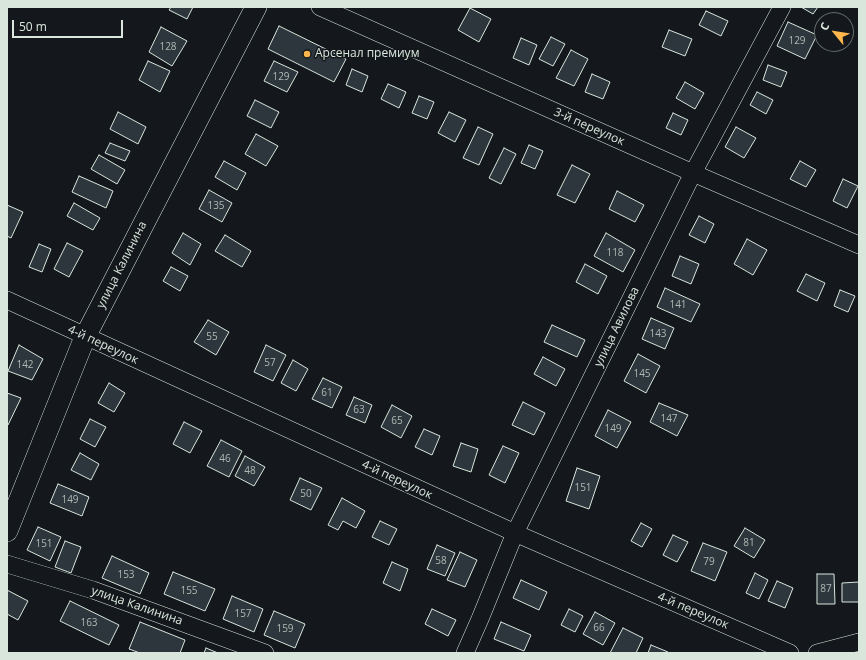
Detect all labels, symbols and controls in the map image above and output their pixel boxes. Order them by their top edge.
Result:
scale bar [14,12,125,38]
north arrow [814,12,854,52]
text: 50 m [19,18,47,35]
text: С [816,19,832,33]
house number: 129 [788,35,806,47]
house number: 128 [159,41,177,53]
place label: Арсенал премиум [315,47,419,61]
marker: Арсенал премиум [302,49,312,59]
house number: 129 [272,71,290,83]
street label: 3-й переулок [551,105,627,149]
house number: 135 [207,200,225,212]
street label: улица Калинина [94,219,150,311]
house number: 118 [606,247,624,259]
street label: улица Авилова [591,284,643,370]
house number: 141 [669,299,687,311]
street label: 4-й переулок [66,322,140,368]
house number: 143 [649,328,667,340]
house number: 55 [206,331,218,343]
house number: 57 [264,357,276,369]
house number: 142 [16,359,34,371]
house number: 145 [633,368,651,380]
house number: 61 [321,387,333,399]
house number: 63 [353,404,365,416]
house number: 147 [660,413,678,425]
house number: 65 [391,415,403,427]
house number: 149 [604,423,622,435]
house number: 46 [219,453,231,465]
street label: 4-й переулок [360,457,434,503]
house number: 48 [244,465,256,477]
house number: 151 [574,482,592,494]
house number: 50 [300,488,312,500]
house number: 149 [61,494,79,506]
house number: 81 [743,537,755,549]
house number: 151 [35,538,53,550]
house number: 58 [435,555,447,567]
house number: 79 [703,556,715,568]
house number: 153 [117,569,135,581]
house number: 87 [820,583,832,595]
street label: улица Калинина [89,584,185,628]
house number: 155 [180,585,198,597]
street label: 4-й переулок [655,590,731,632]
house number: 157 [234,608,252,620]
house number: 163 [80,617,98,629]
house number: 66 [593,622,605,634]
house number: 159 [276,623,294,635]

